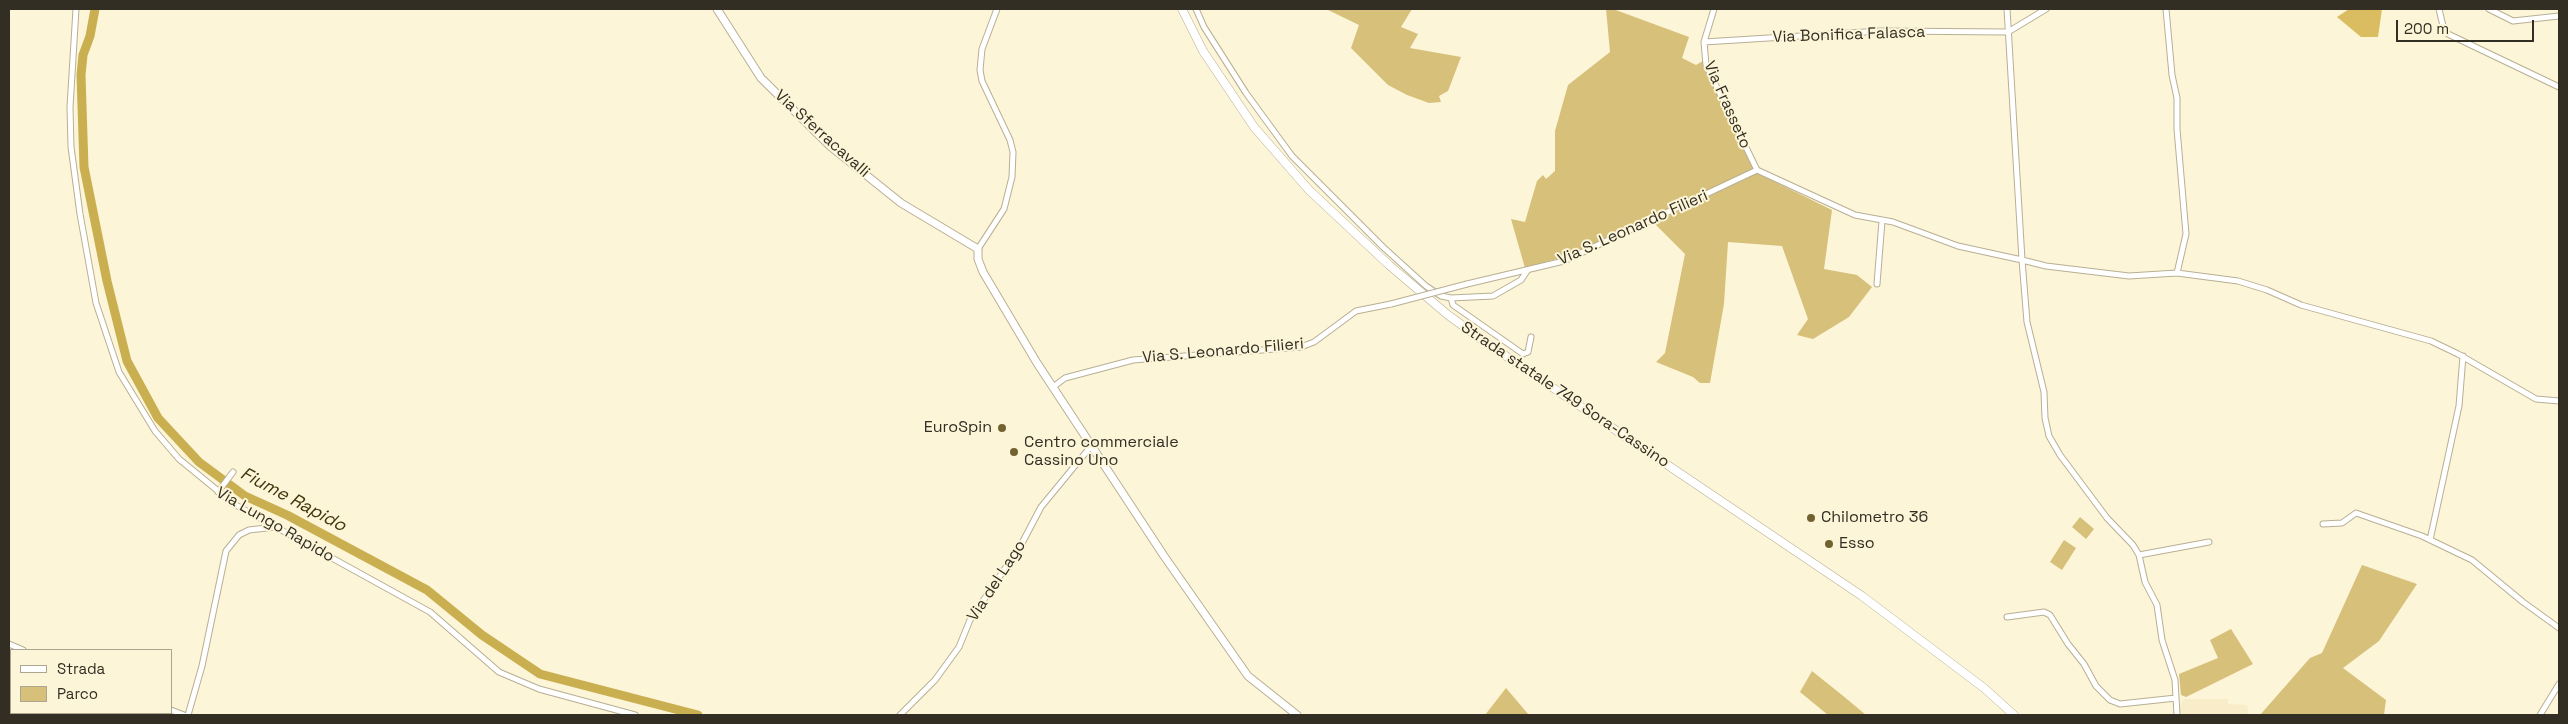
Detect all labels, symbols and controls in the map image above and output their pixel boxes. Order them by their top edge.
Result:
scale bar [2398,10,2536,42]
text: 200 m [2404,19,2449,38]
street label: Via Bonifica Falasca [1772,23,1926,47]
street label: Via Frasseto [1699,58,1755,152]
street label: Via Sferracavalli [770,86,874,182]
street label: Via S. Leonardo Filieri [1555,186,1711,270]
street label: Strada statale 749 Sora-Cassino [1457,318,1673,472]
street label: Via S. Leonardo Filieri [1141,334,1305,368]
place label: EuroSpin [924,418,992,438]
marker: EuroSpin [996,422,1008,434]
place label: Centro commerciale Cassino Uno [1024,433,1179,471]
marker: Centro commerciale Cassino Uno [1008,446,1020,458]
water label: Fiume Rapido [237,463,349,537]
street label: Via Lungo Rapido [212,483,338,567]
place label: Chilometro 36 [1821,508,1928,528]
marker: Chilometro 36 [1805,512,1817,524]
place label: Esso [1839,534,1875,554]
street label: Via del Lago [964,537,1030,625]
marker: Esso [1823,538,1835,550]
legend [10,649,172,714]
text: Strada [57,659,105,678]
text: Parco [57,684,98,703]

